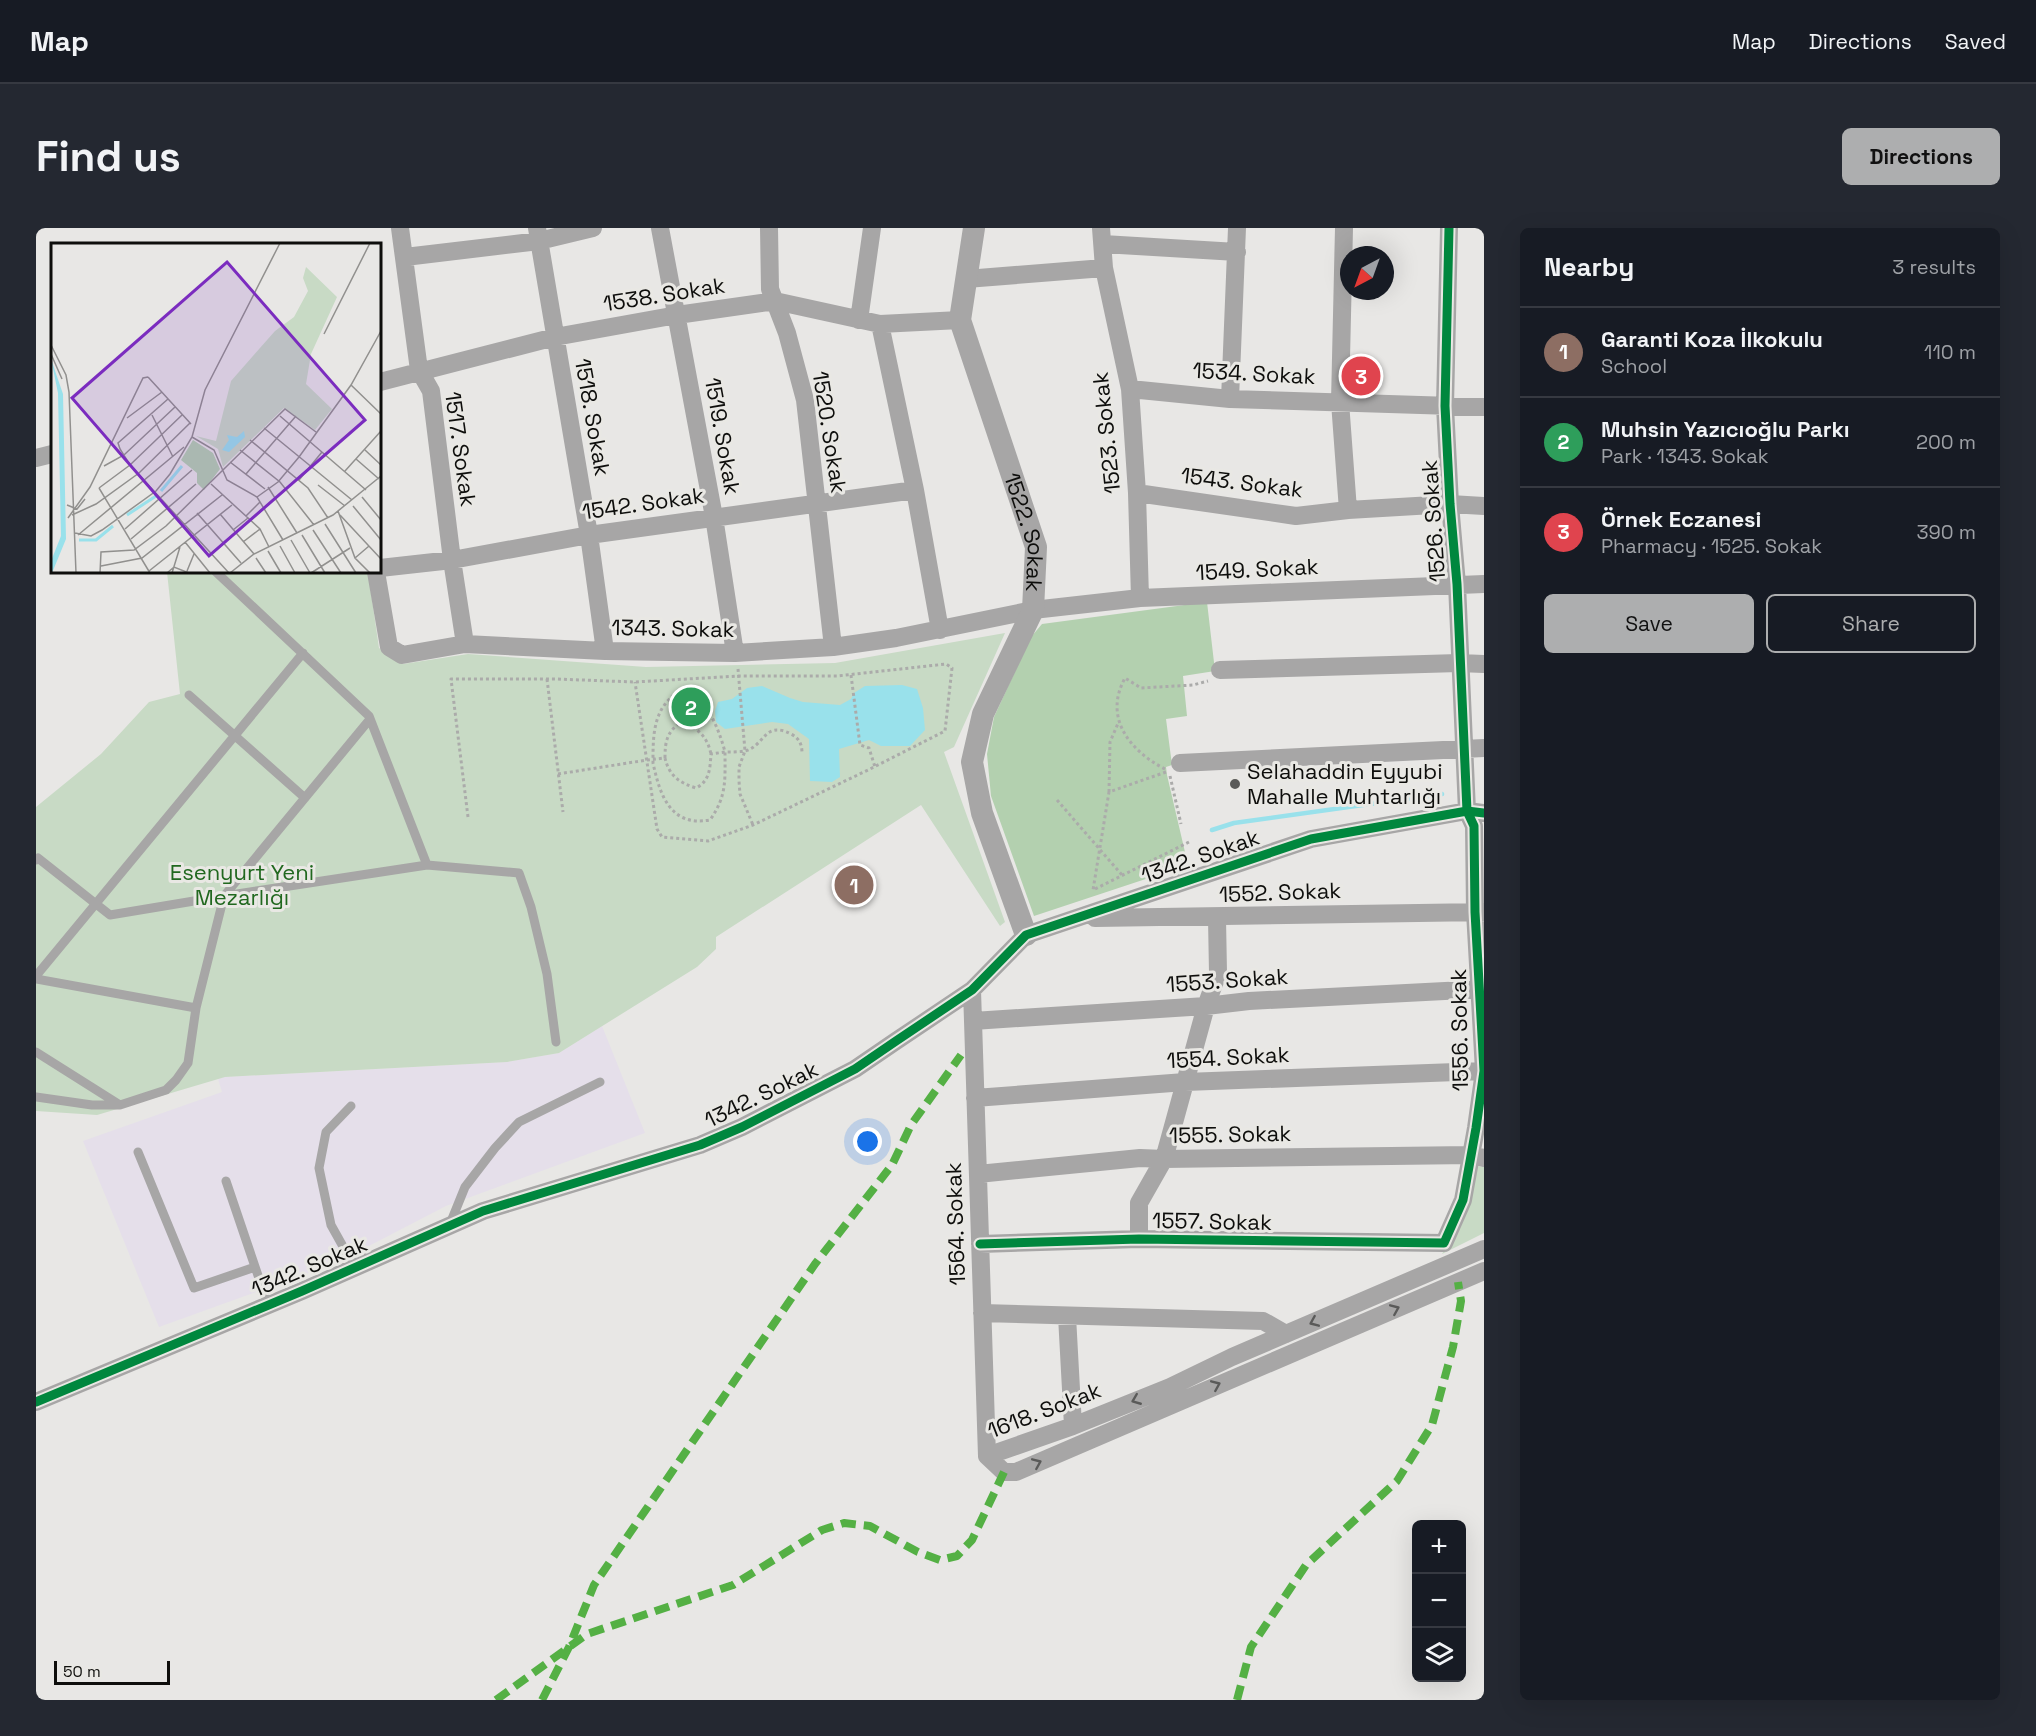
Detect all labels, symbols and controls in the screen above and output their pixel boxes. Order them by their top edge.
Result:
text: Map [30,23,89,59]
text: Map [1732,28,1776,55]
text: Directions [1809,28,1912,55]
text: Saved [1945,28,2006,55]
button: Directions [1842,128,2000,185]
text: Find us [36,130,181,183]
inset map [51,243,381,573]
north arrow [1340,246,1394,300]
text: Nearby [1544,250,1634,284]
text: 3 results [1892,254,1976,280]
street label: 1538. Sokak [601,271,727,317]
text: Garanti Koza İlkokulu [1601,325,1823,353]
text: 1 [1559,339,1568,365]
text: 110 m [1924,339,1976,365]
text: School [1601,353,1667,379]
pin: 3 [1342,354,1380,398]
street label: 1518. Sokak [569,356,617,478]
street label: 1534. Sokak [1192,356,1316,390]
street label: 1520. Sokak [807,369,853,495]
street label: 1523. Sokak [1086,371,1126,495]
street label: 1519. Sokak [699,375,747,497]
street label: 1517. Sokak [439,390,483,508]
text: Muhsin Yazıcıoğlu Parkı [1601,415,1850,443]
text: 2 [1558,429,1569,455]
text: 200 m [1916,429,1976,455]
text: Park · 1343. Sokak [1601,443,1769,469]
street label: 1526. Sokak [1415,459,1451,583]
street label: 1543. Sokak [1179,461,1305,503]
street label: 1522. Sokak [998,469,1050,593]
street label: 1542. Sokak [580,481,706,525]
text: Örnek Eczanesi [1601,505,1761,533]
text: 3 [1557,519,1570,545]
text: 390 m [1917,519,1976,545]
text: Pharmacy · 1525. Sokak [1601,533,1822,559]
street label: 1549. Sokak [1195,552,1319,586]
button: Save [1544,594,1754,653]
button: Share [1766,594,1976,653]
street label: 1343. Sokak [611,613,735,643]
pin: 2 [672,684,710,730]
place label: Selahaddin Eyyubi Mahalle Muhtarlığı [1247,757,1443,810]
marker: Selahaddin Eyyubi Mahalle Muhtarlığı [1228,777,1242,791]
street label: 1342. Sokak [1137,823,1263,889]
park label: Esenyurt Yeni Mezarlığı [170,858,314,911]
pin: 1 [834,862,874,908]
street label: 1552. Sokak [1218,876,1342,908]
street label: 1553. Sokak [1165,962,1289,998]
street label: 1556. Sokak [1444,968,1474,1092]
street label: 1554. Sokak [1166,1040,1290,1074]
street label: 1342. Sokak [700,1054,823,1134]
street label: 1555. Sokak [1169,1119,1292,1149]
your location [853,1127,882,1156]
street label: 1564. Sokak [939,1162,971,1286]
street label: 1557. Sokak [1152,1206,1272,1236]
street label: 1342. Sokak [247,1229,371,1303]
one-way arrow [1389,1304,1400,1316]
one-way arrow [1310,1315,1321,1327]
street label: 1618. Sokak [983,1376,1105,1444]
one-way arrow [1209,1380,1220,1392]
one-way arrow [1131,1393,1142,1406]
one-way arrow [1030,1458,1041,1470]
map controls [1412,1520,1466,1682]
button: + [1412,1520,1466,1574]
button: − [1412,1574,1466,1628]
button: layers [1412,1628,1466,1682]
scale bar [54,1658,170,1686]
text: 50 m [63,1661,101,1682]

